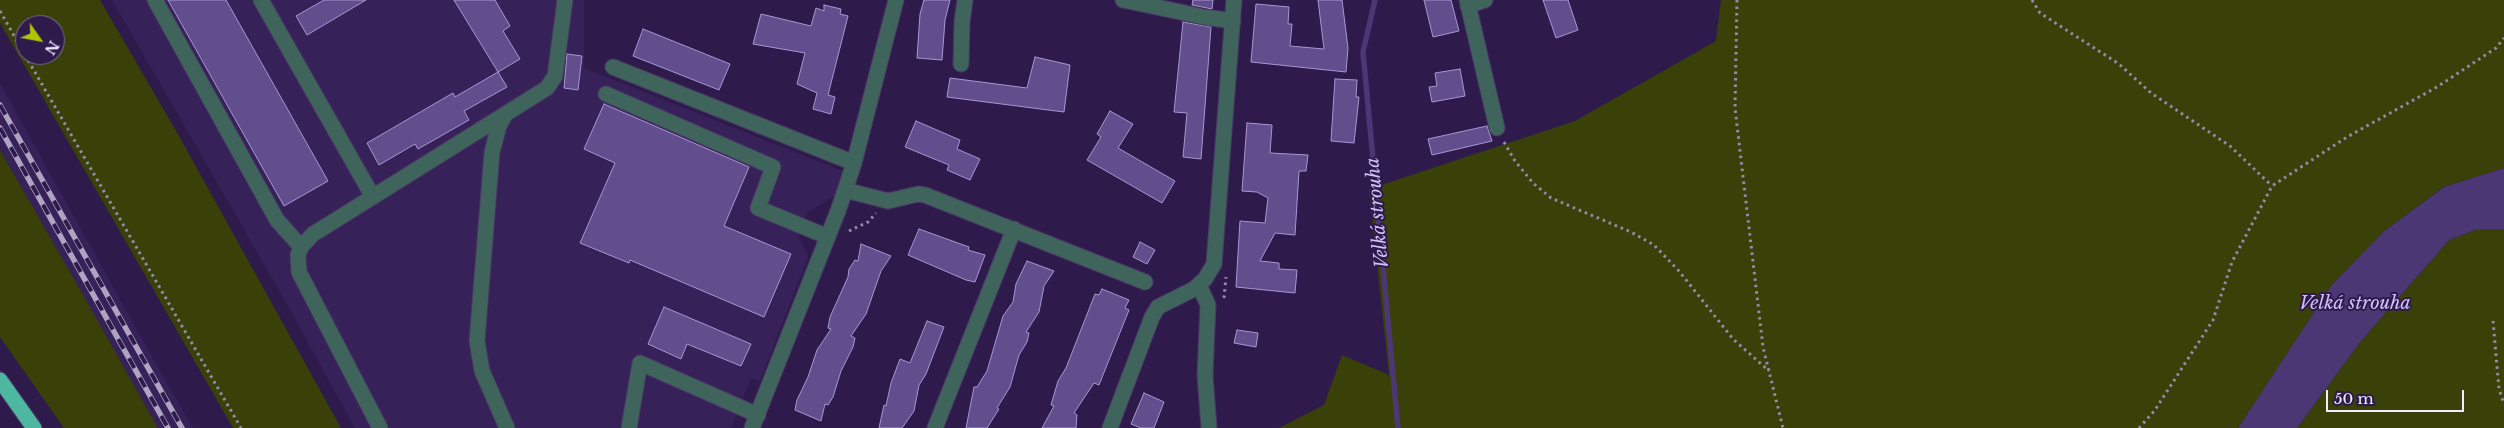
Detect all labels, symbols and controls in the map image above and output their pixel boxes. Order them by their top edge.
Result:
north arrow [15,15,65,65]
text: N [41,37,63,58]
water label: Velká strouha [1362,156,1394,270]
water label: Velká strouha [2299,293,2411,315]
scale bar [2329,380,2466,412]
text: 50 m [2334,389,2374,408]

